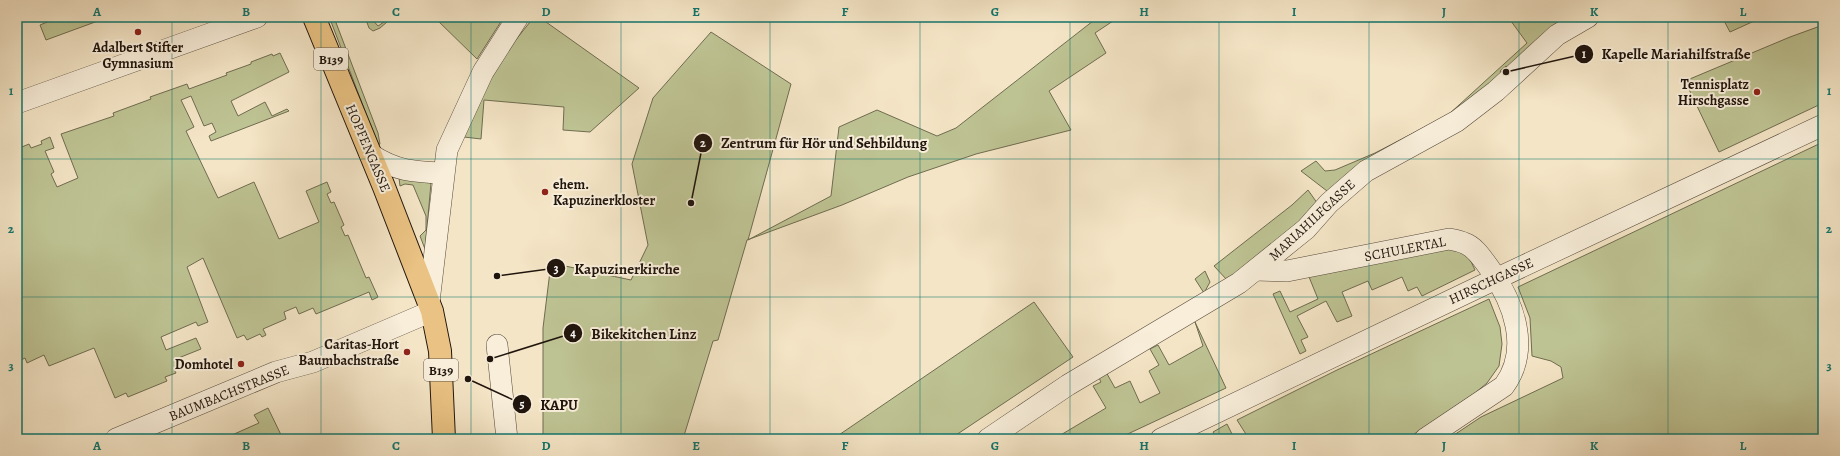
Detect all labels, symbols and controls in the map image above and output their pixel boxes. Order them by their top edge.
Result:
text: A [92,3,102,20]
text: B [242,3,250,20]
text: C [392,3,400,20]
text: D [541,3,551,20]
text: E [692,3,700,20]
text: F [842,3,849,20]
text: G [991,3,999,20]
text: H [1139,3,1149,20]
text: I [1292,3,1297,20]
text: J [1442,3,1446,20]
text: K [1590,3,1599,20]
text: L [1740,3,1747,20]
marker: Adalbert Stifter Gymnasium [133,27,143,37]
place label: Adalbert Stifter Gymnasium [92,38,184,73]
callout: Kapelle Mariahilfstraße [1574,40,1759,67]
text: Kapelle Mariahilfstraße [1601,44,1751,64]
text: 1 [1582,46,1587,62]
road number: B139 [314,48,348,70]
place label: Tennisplatz Hirschgasse [1678,75,1750,110]
text: 1 [9,82,14,99]
text: 1 [1827,82,1832,99]
marker: Tennisplatz Hirschgasse [1752,87,1762,97]
street label: HOPFENGASSE [341,101,395,195]
callout: Zentrum für Hör und Sehbildung [693,129,935,156]
text: Zentrum für Hör und Sehbildung [721,133,927,153]
text: 2 [700,135,706,151]
place label: ehem. Kapuzinerkloster [553,175,655,210]
street label: MARIAHILFGASSE [1265,175,1359,265]
marker: ehem. Kapuzinerkloster [540,187,550,197]
text: 2 [8,220,15,237]
text: 2 [1826,220,1833,237]
street label: SCHULERTAL [1363,232,1448,266]
street label: HIRSCHGASSE [1446,253,1536,309]
callout: Kapuzinerkirche [546,255,688,282]
text: Kapuzinerkirche [574,259,680,279]
text: 3 [553,261,559,277]
callout: Bikekitchen Linz [563,320,705,347]
text: Bikekitchen Linz [591,324,697,344]
text: 4 [570,325,576,341]
place label: Caritas-Hort Baumbachstraße [298,335,400,370]
marker: Caritas-Hort Baumbachstraße [402,347,412,357]
place label: Domhotel [175,355,233,374]
text: 3 [8,357,14,374]
text: 3 [1826,357,1832,374]
marker: Domhotel [236,359,246,369]
road number: B139 [424,359,458,381]
street label: BAUMBACHSTRASSE [166,360,292,426]
callout: KAPU [512,391,586,418]
text: KAPU [540,395,578,415]
text: 5 [519,396,525,412]
text: A [92,437,102,454]
text: B [242,437,250,454]
text: C [392,437,400,454]
text: D [541,437,551,454]
text: E [692,437,700,454]
text: F [842,437,849,454]
text: G [991,437,999,454]
text: H [1139,437,1149,454]
text: I [1292,437,1297,454]
text: J [1442,437,1446,454]
text: K [1590,437,1599,454]
text: L [1740,437,1747,454]

